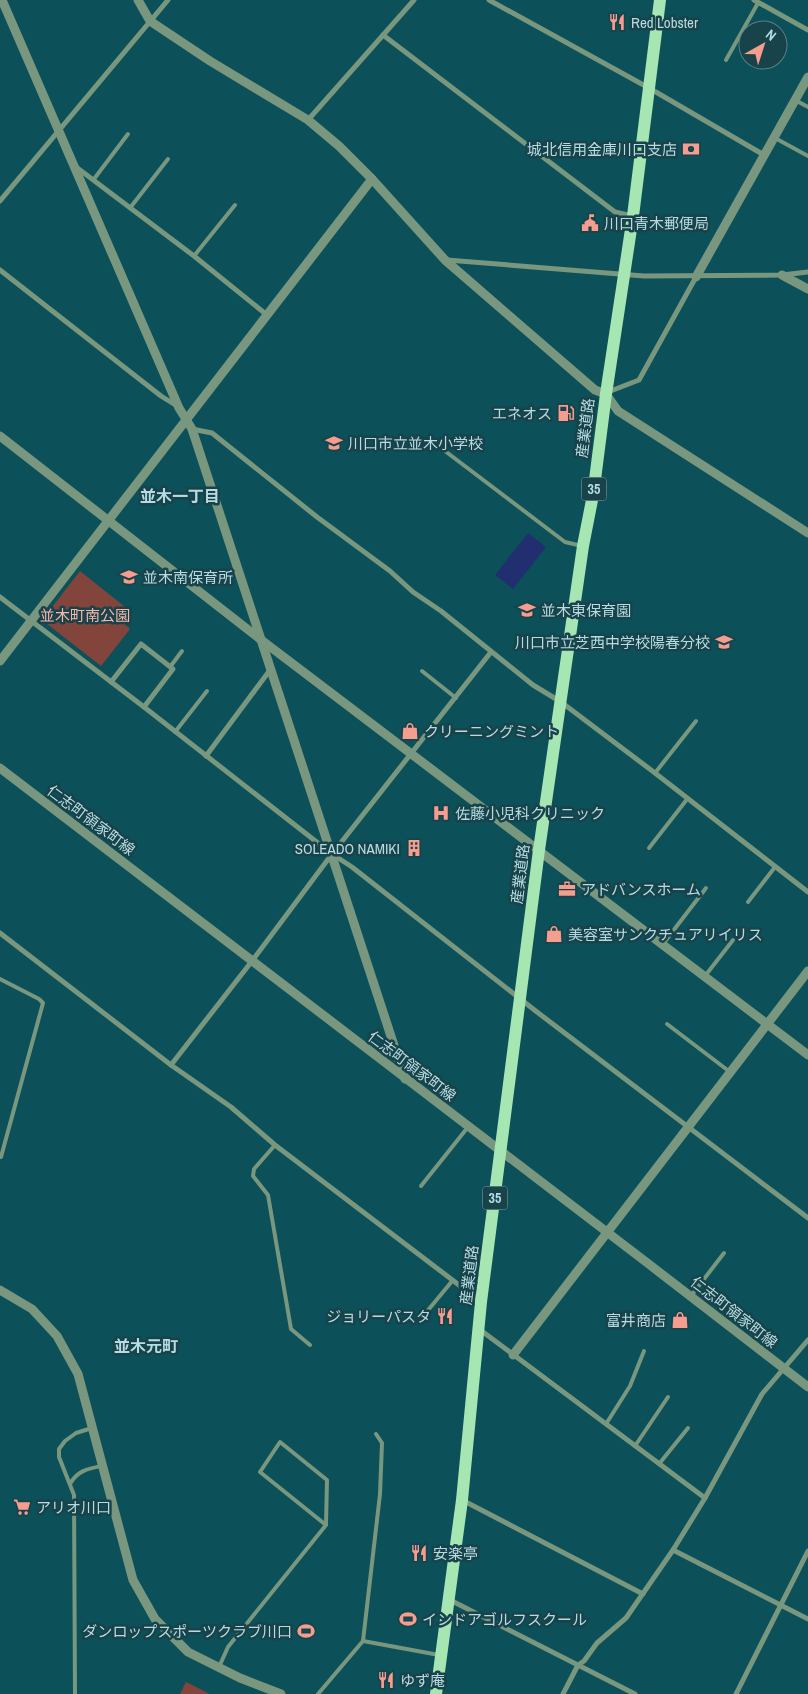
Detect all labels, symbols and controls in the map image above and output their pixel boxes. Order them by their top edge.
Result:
restaurant icon: Red Lobster [607,12,627,32]
place label: Red Lobster [631,12,698,33]
north arrow [738,20,788,70]
text: N [762,25,780,45]
place label: 城北信用金庫川口支店 [527,139,677,160]
bank icon: 城北信用金庫川口支店 [681,139,701,159]
public building icon: 川口青木郵便局 [580,213,600,233]
place label: 川口青木郵便局 [604,213,709,234]
street label: 産業道路 [571,397,599,459]
place label: エネオス [492,403,552,424]
fuel station icon: エネオス [556,403,576,423]
school or university icon: 川口市立並木小学校 [324,433,344,453]
place label: 川口市立並木小学校 [348,433,483,454]
road number: 35 [582,478,606,500]
district label: 並木一丁目 [140,485,220,507]
school or university icon: 並木南保育所 [119,567,139,587]
place label: 並木南保育所 [143,567,233,588]
school or university icon: 並木東保育園 [517,600,537,620]
place label: 並木東保育園 [541,600,631,621]
park label: 並木町南公園 [40,605,130,626]
place label: 川口市立芝西中学校陽春分校 [515,632,710,653]
school or university icon: 川口市立芝西中学校陽春分校 [714,632,734,652]
shop icon: クリーニングミント [400,721,420,741]
place label: クリーニングミント [424,721,559,742]
street label: 仁志町領家町線 [43,780,139,860]
hospital icon: 佐藤小児科クリニック [431,803,451,823]
place label: 佐藤小児科クリニック [455,803,605,824]
place label: SOLEADO NAMIKI [295,838,400,859]
building icon: SOLEADO NAMIKI [404,838,424,858]
street label: 産業道路 [506,843,534,905]
office icon: アドバンスホーム [557,879,577,899]
place label: アドバンスホーム [581,879,701,900]
shop icon: 美容室サンクチュアリイリス [544,924,564,944]
place label: 美容室サンクチュアリイリス [568,924,763,945]
street label: 仁志町領家町線 [364,1026,460,1106]
road number: 35 [482,1186,508,1210]
street label: 産業道路 [455,1244,483,1306]
street label: 仁志町領家町線 [686,1271,782,1353]
place label: ジョリーパスタ [326,1306,431,1327]
restaurant icon: ジョリーパスタ [435,1306,455,1326]
place label: 富井商店 [606,1310,666,1331]
shop icon: 富井商店 [670,1310,690,1330]
district label: 並木元町 [114,1335,178,1357]
supermarket icon: アリオ川口 [12,1497,32,1517]
place label: アリオ川口 [36,1497,111,1518]
restaurant icon: 安楽亭 [409,1543,429,1563]
place label: 安楽亭 [433,1543,478,1564]
sports icon: インドアゴルフスクール [398,1609,418,1629]
place label: インドアゴルフスクール [422,1609,587,1630]
place label: ダンロップスポーツクラブ川口 [82,1621,292,1642]
sports icon: ダンロップスポーツクラブ川口 [296,1621,316,1641]
restaurant icon: ゆず庵 [376,1670,396,1690]
place label: ゆず庵 [400,1670,445,1691]

